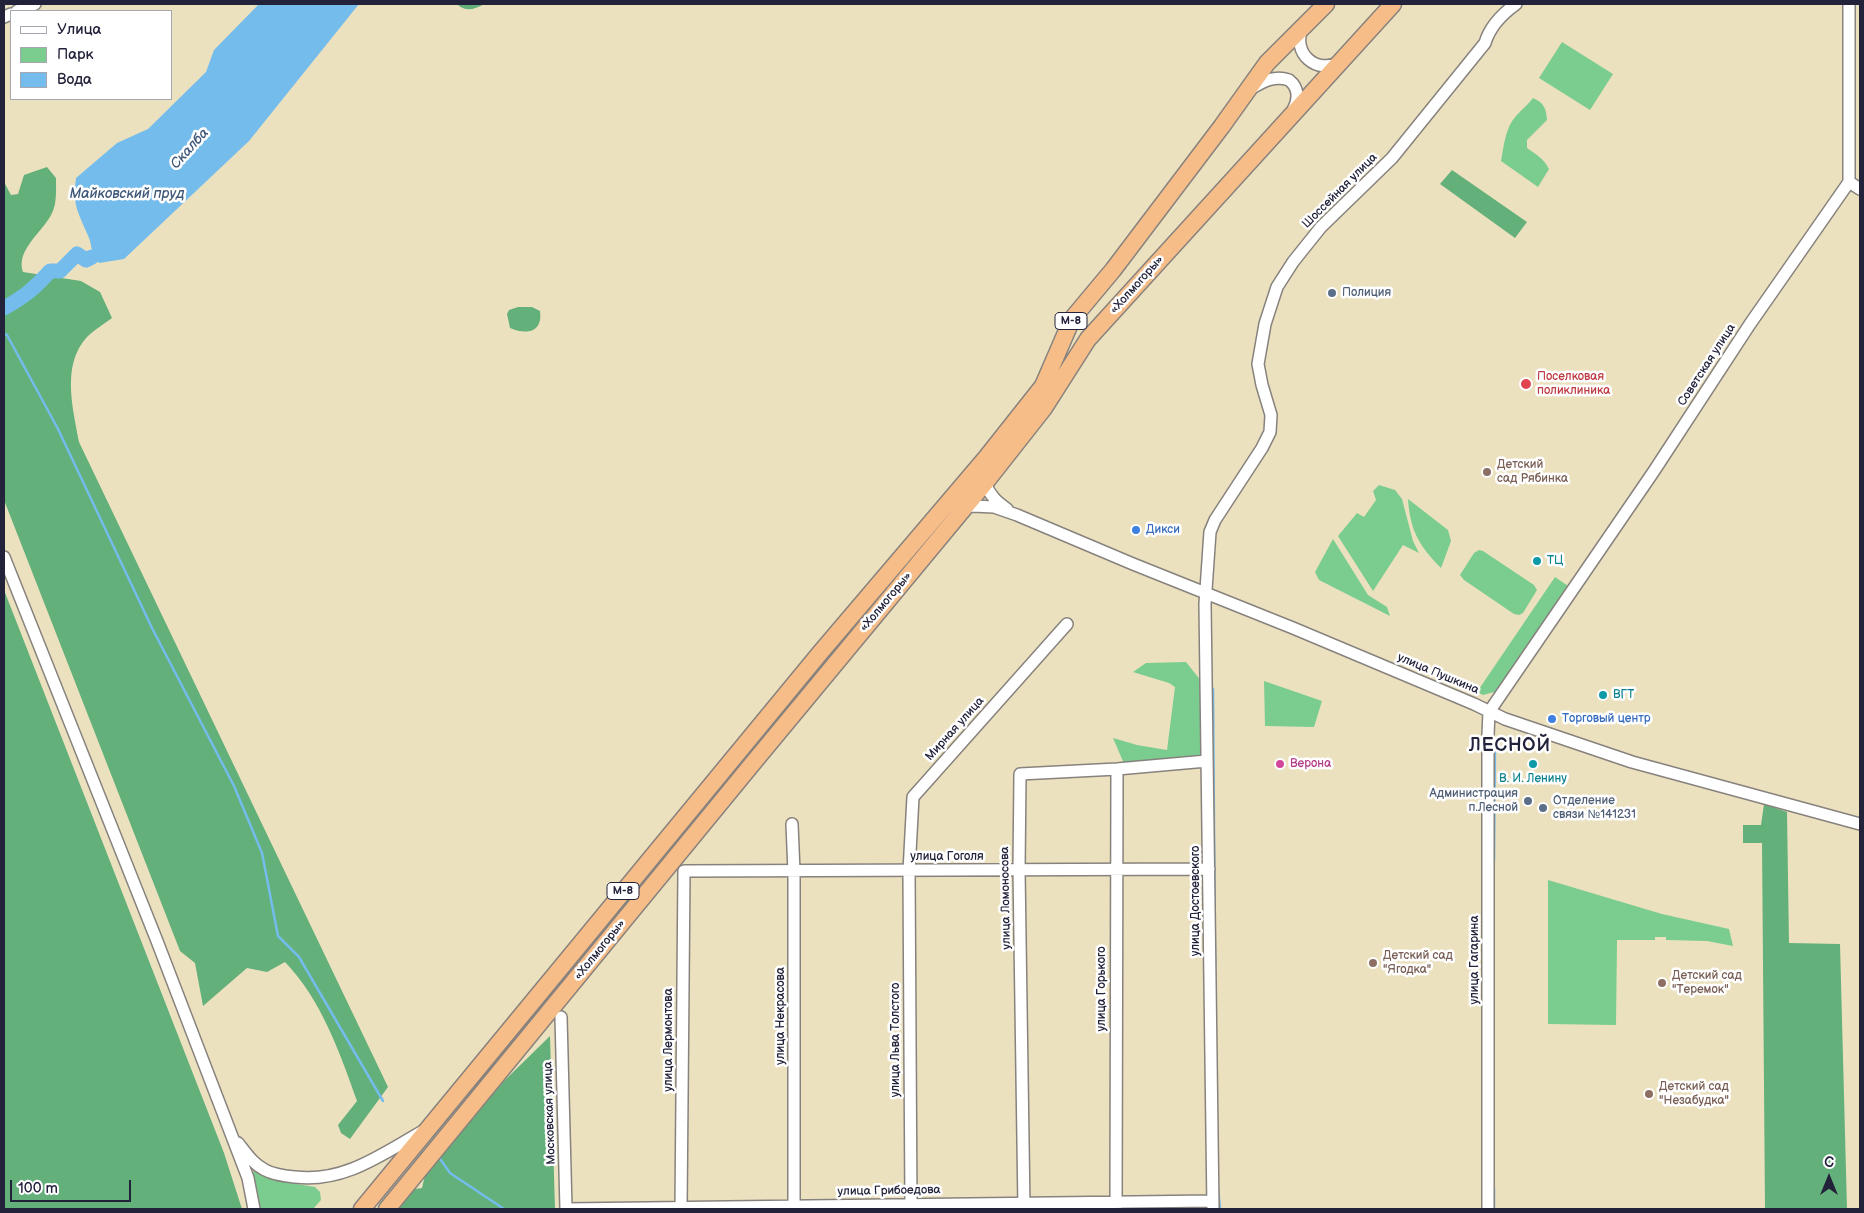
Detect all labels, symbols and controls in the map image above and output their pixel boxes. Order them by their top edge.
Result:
legend [10,10,172,100]
text: Улица [57,20,101,39]
text: Парк [57,45,94,64]
text: Вода [57,70,92,89]
water label: Скалба [167,125,213,173]
street label: Шоссейная улица [1299,150,1381,232]
water label: Майковский пруд [70,186,184,202]
street label: «Холмогоры» [1107,253,1167,317]
place label: Полиция [1342,286,1391,300]
marker: Полиция [1326,287,1338,299]
road number: М-8 [1055,312,1087,330]
street label: Советская улица [1675,321,1739,409]
place label: Поселковая поликлиника [1537,370,1610,398]
marker: Поселковая поликлиника [1519,377,1533,391]
place label: Детский сад Рябинка [1497,458,1568,486]
marker: Детский сад Рябинка [1481,466,1493,478]
place label: Дикси [1146,523,1180,537]
marker: Дикси [1130,524,1142,536]
place label: ТЦ [1547,554,1563,568]
marker: ТЦ [1531,555,1543,567]
street label: «Холмогоры» [857,569,915,635]
street label: улица Пушкина [1395,650,1481,698]
place label: ВГТ [1613,688,1634,702]
marker: ВГТ [1597,689,1609,701]
street label: Мирная улица [923,694,987,764]
place label: Торговый центр [1562,712,1651,726]
marker: Торговый центр [1546,713,1558,725]
district label: ЛЕСНОЙ [1468,735,1552,757]
place label: Верона [1290,757,1331,771]
marker: Верона [1274,758,1286,770]
marker: В. И. Ленину [1527,758,1539,770]
place label: В. И. Ленину [1499,772,1567,786]
place label: Администрация п.Лесной [1430,787,1518,815]
place label: Отделение связи №141231 [1553,794,1636,822]
marker: Администрация п.Лесной [1522,795,1534,807]
marker: Отделение связи №141231 [1537,802,1549,814]
street label: улица Ломоносова [998,846,1014,950]
street label: улица Достоевского [1189,846,1203,956]
street label: улица Гоголя [910,850,984,864]
road number: М-8 [607,882,639,899]
street label: улица Гагарина [1468,916,1482,1004]
street label: «Холмогоры» [571,917,629,983]
street label: улица Горького [1095,946,1109,1032]
place label: Детский сад "Ягодка" [1383,949,1453,977]
marker: Детский сад "Ягодка" [1367,957,1379,969]
street label: улица Некрасова [774,967,788,1065]
place label: Детский сад "Теремок" [1672,969,1742,997]
marker: Детский сад "Теремок" [1656,977,1668,989]
street label: улица Льва Толстого [889,983,903,1097]
street label: улица Лермонтова [662,988,676,1092]
street label: Московская улица [541,1061,559,1165]
place label: Детский сад "Незабудка" [1659,1080,1729,1108]
marker: Детский сад "Незабудка" [1643,1088,1655,1100]
north arrow [1804,1153,1854,1203]
text: С [1824,1154,1834,1171]
scale bar [12,1170,134,1202]
text: 100 m [18,1179,58,1198]
street label: улица Грибоедова [837,1183,941,1199]

